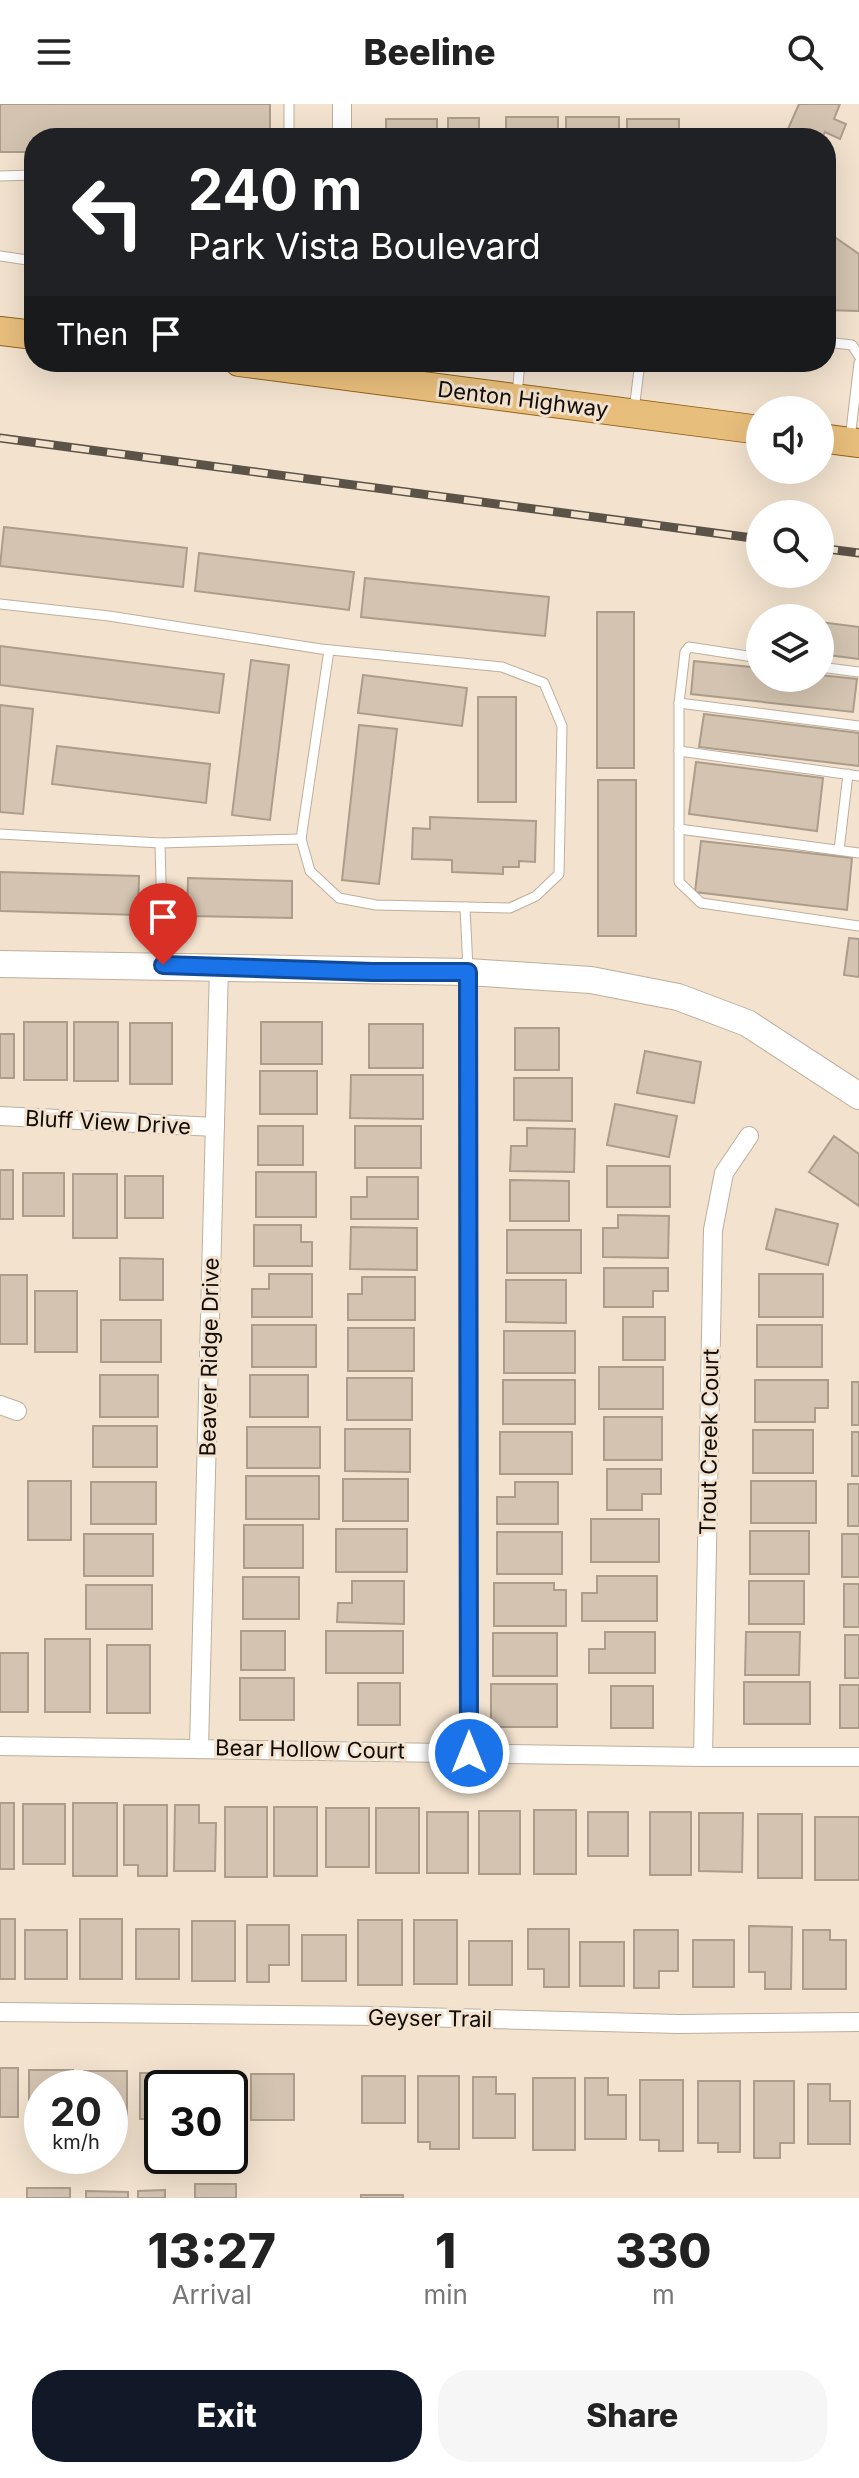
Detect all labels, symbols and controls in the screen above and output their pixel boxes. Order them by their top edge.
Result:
icon: menu [32,30,76,74]
text: Beeline [363,30,496,74]
icon: search [783,30,827,74]
text: 240 m [188,156,362,224]
icon: left [56,160,160,264]
text: Park Vista Boulevard [188,224,541,268]
icon: arrive [144,312,188,356]
text: Then [56,316,128,352]
street label: Denton Highway [436,376,610,422]
map controls [746,396,834,692]
button: sound [746,396,834,484]
button: search [746,500,834,588]
button: layers [746,604,834,692]
pin [129,883,197,965]
icon: arrive [141,895,185,939]
street label: Bluff View Drive [24,1105,192,1139]
street label: Beaver Ridge Drive [194,1257,224,1457]
street label: Trout Creek Court [694,1349,724,1535]
position arrow [427,1711,511,1795]
street label: Bear Hollow Court [215,1734,405,1764]
street label: Geyser Trail [368,2004,492,2032]
speed limit sign: 30 [144,2070,248,2174]
text: 20 [50,2087,102,2136]
text: km/h [52,2130,100,2154]
text: 13:27 [147,2221,276,2280]
text: 1 [435,2221,456,2280]
text: 330 [615,2221,712,2280]
text: Arrival [172,2279,252,2310]
text: min [423,2279,468,2310]
text: m [652,2279,675,2310]
button: Exit [32,2370,422,2462]
button: Share [438,2370,827,2462]

